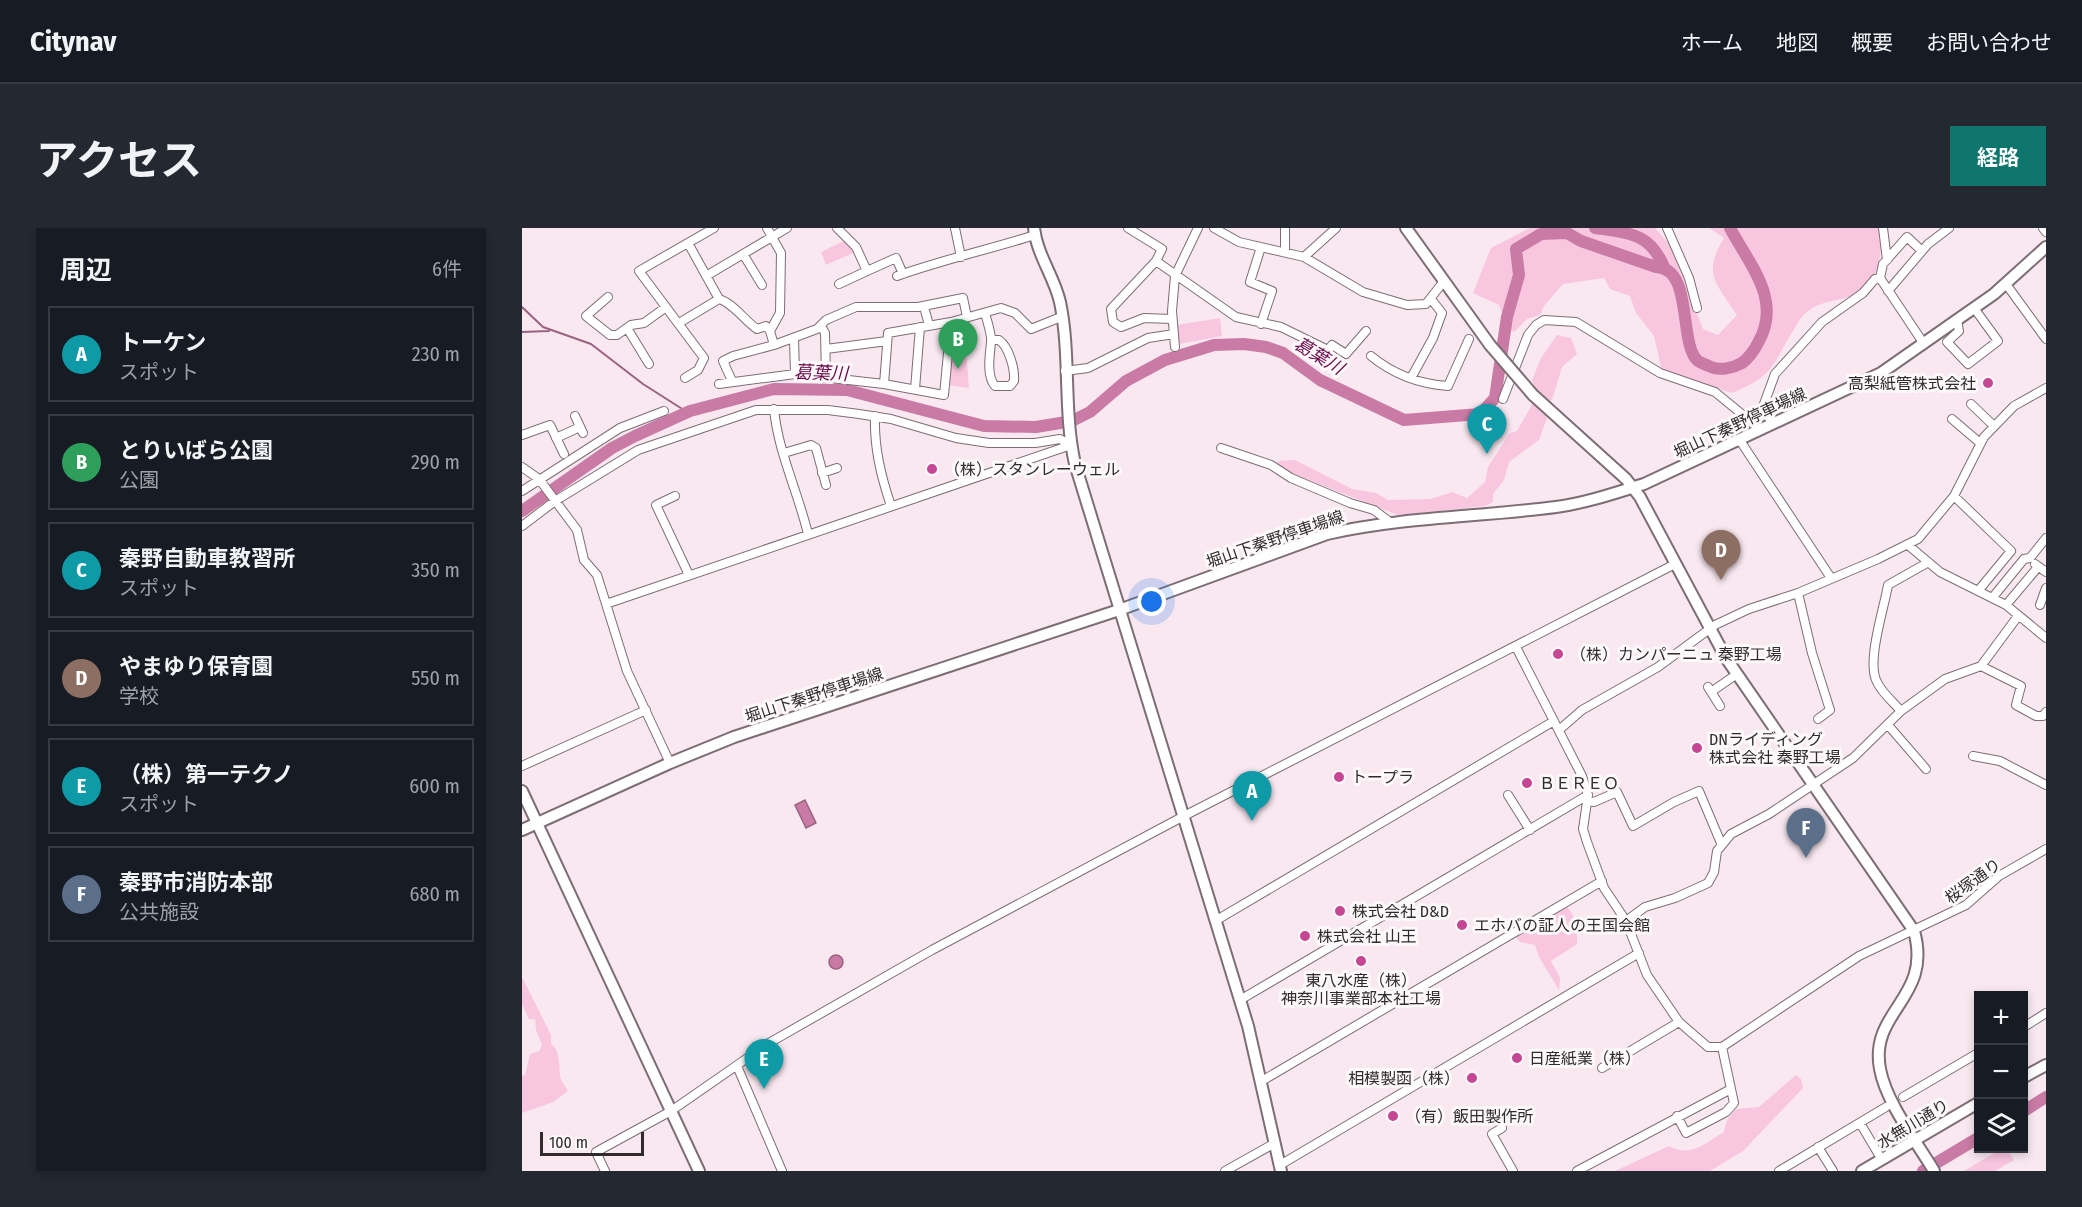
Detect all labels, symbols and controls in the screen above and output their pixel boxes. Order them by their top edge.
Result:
text: Citynav [30,25,116,58]
text: ホーム [1681,30,1743,56]
text: 地図 [1776,30,1818,56]
text: 概要 [1851,30,1893,56]
text: お問い合わせ [1926,30,2052,56]
button: 経路 [1950,126,2046,186]
text: アクセス [36,136,202,186]
text: 周辺 [60,255,112,286]
text: 6件 [432,257,462,281]
pin: B [938,320,978,369]
text: トーケン [119,329,206,356]
water label: 葛葉川 [1290,333,1350,380]
text: A [76,342,87,366]
text: 230 m [412,342,460,366]
text: スポット [119,360,199,384]
water label: 葛葉川 [794,361,850,385]
place label: 高梨紙管株式会社 [1848,374,1976,393]
marker: 高梨紙管株式会社 [1981,376,1995,390]
street label: 堀山下秦野停車場線 [1671,384,1809,462]
pin: C [1468,404,1506,454]
text: とりいばら公園 [119,437,273,464]
text: B [76,450,87,474]
text: 290 m [411,450,460,474]
place label: （株）スタンレーウェル [944,460,1120,479]
marker: （株）スタンレーウェル [925,462,939,476]
text: 公園 [119,468,159,492]
street label: 堀山下秦野停車場線 [1204,507,1346,571]
pin: D [1702,530,1740,580]
text: 秦野自動車教習所 [119,545,295,572]
text: C [76,558,87,582]
text: 350 m [411,558,460,582]
text: スポット [119,576,199,600]
your location [1137,587,1166,616]
place label: （株）カンパーニュ 秦野工場 [1570,645,1782,664]
marker: （株）カンパーニュ 秦野工場 [1551,647,1565,661]
text: やまゆり保育園 [119,653,273,680]
street label: 堀山下秦野停車場線 [743,664,885,726]
text: D [76,666,87,690]
text: 550 m [411,666,460,690]
text: 学校 [119,684,159,708]
place label: DNライディング 株式会社 秦野工場 [1709,730,1841,767]
marker: DNライディング 株式会社 秦野工場 [1690,741,1704,755]
text: （株）第一テクノ [119,761,294,788]
place label: トープラ [1351,768,1414,787]
marker: トープラ [1332,770,1346,784]
pin: A [1232,772,1272,821]
text: E [77,774,86,798]
text: 600 m [409,774,460,798]
place label: ＢＥＲＥＯ [1539,774,1619,793]
marker: ＢＥＲＥＯ [1520,776,1534,790]
text: スポット [119,792,199,816]
pin: F [1786,808,1826,858]
street label: 桜塚通り [1942,855,2004,907]
text: 秦野市消防本部 [119,869,273,896]
text: F [77,882,86,906]
text: 680 m [410,882,460,906]
text: 公共施設 [119,900,199,924]
place label: 株式会社 D&D [1352,902,1449,921]
marker: 株式会社 D&D [1333,904,1347,918]
place label: エホバの証人の王国会館 [1474,916,1650,935]
marker: エホバの証人の王国会館 [1455,918,1469,932]
place label: 株式会社 山王 [1317,927,1417,946]
marker: 株式会社 山王 [1298,929,1312,943]
marker: 東八水産（株） 神奈川事業部本社工場 [1354,954,1368,968]
place label: 東八水産（株） 神奈川事業部本社工場 [1281,971,1441,1008]
map controls [1974,991,2028,1153]
button: + [1974,991,2028,1045]
pin: E [744,1040,784,1089]
button: − [1974,1045,2028,1099]
place label: 日産紙業（株） [1529,1049,1641,1068]
marker: 日産紙業（株） [1510,1051,1524,1065]
place label: 相模製函（株） [1348,1069,1460,1088]
marker: 相模製函（株） [1465,1071,1479,1085]
street label: 水無川通り [1874,1095,1952,1153]
button: layers [1974,1099,2028,1153]
place label: （有）飯田製作所 [1405,1107,1533,1126]
marker: （有）飯田製作所 [1386,1109,1400,1123]
scale bar [540,1129,644,1156]
text: 100 m [549,1133,588,1152]

